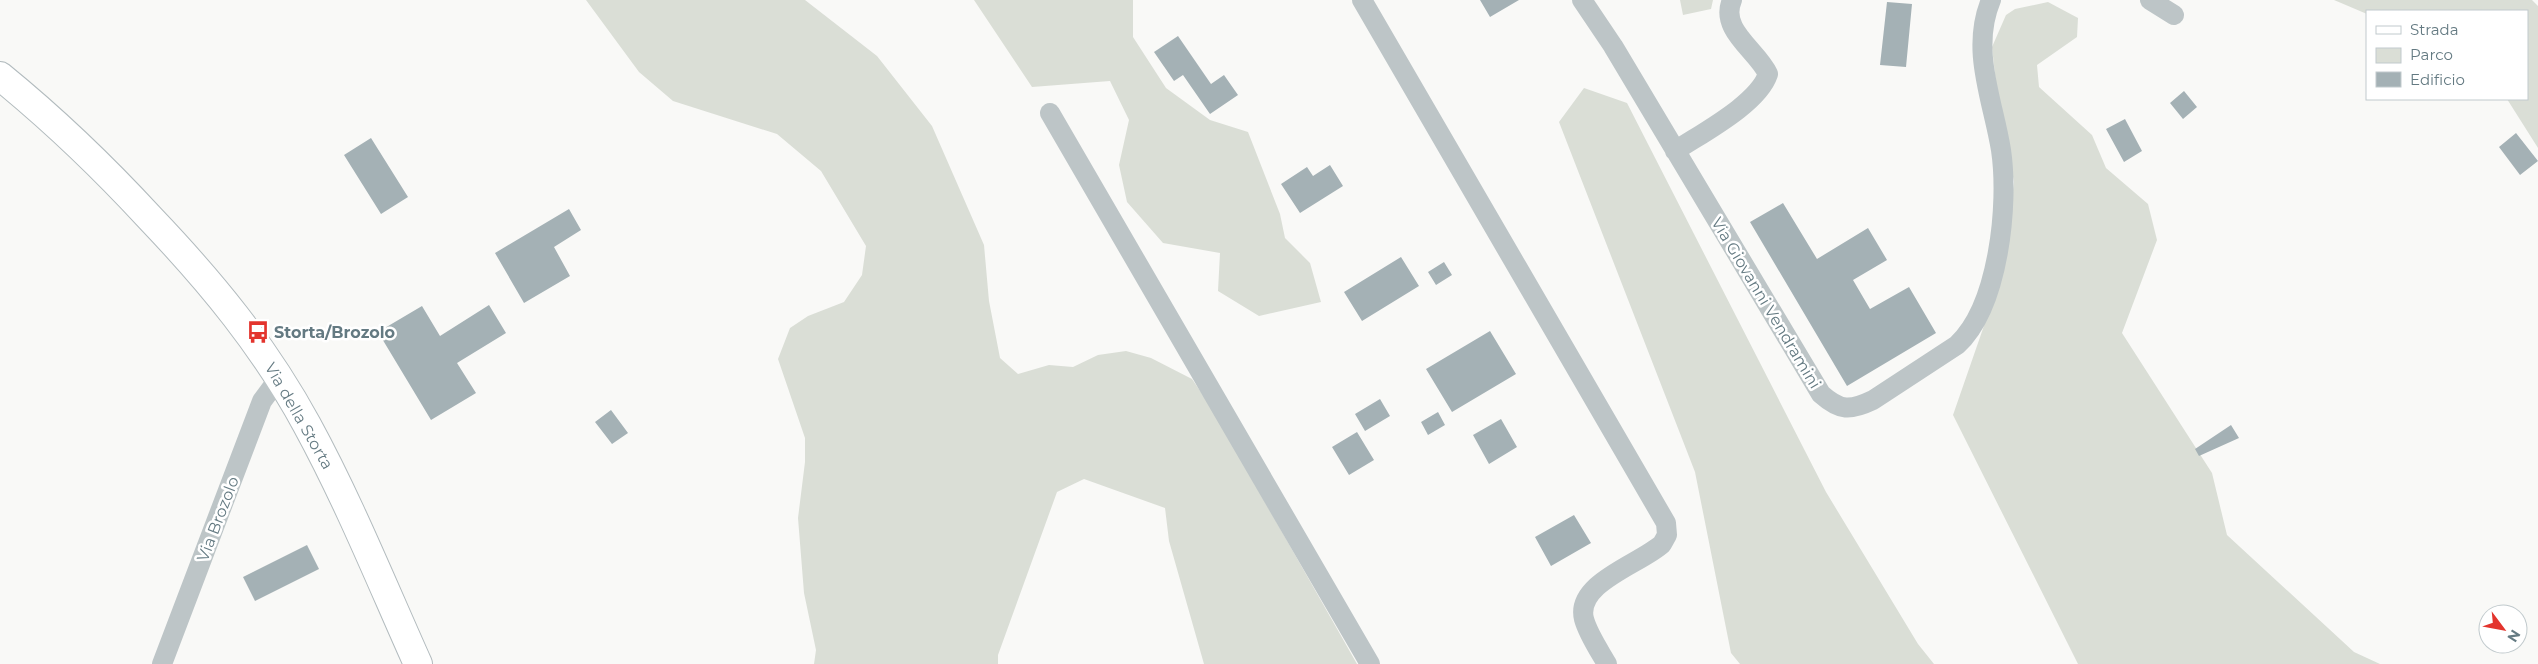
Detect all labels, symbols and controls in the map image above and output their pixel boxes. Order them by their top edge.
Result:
legend [2366,10,2528,100]
text: Strada [2410,20,2459,39]
text: Parco [2410,45,2453,64]
text: Edificio [2410,70,2465,89]
street label: Via Giovanni Vendramini [1707,214,1825,392]
bus stop icon: Storta/Brozolo [245,319,271,345]
place label: Storta/Brozolo [274,323,395,342]
street label: Via della Storta [261,359,337,473]
street label: Via Brozolo [193,474,243,564]
north arrow [2478,604,2528,654]
text: N [2503,626,2525,645]

